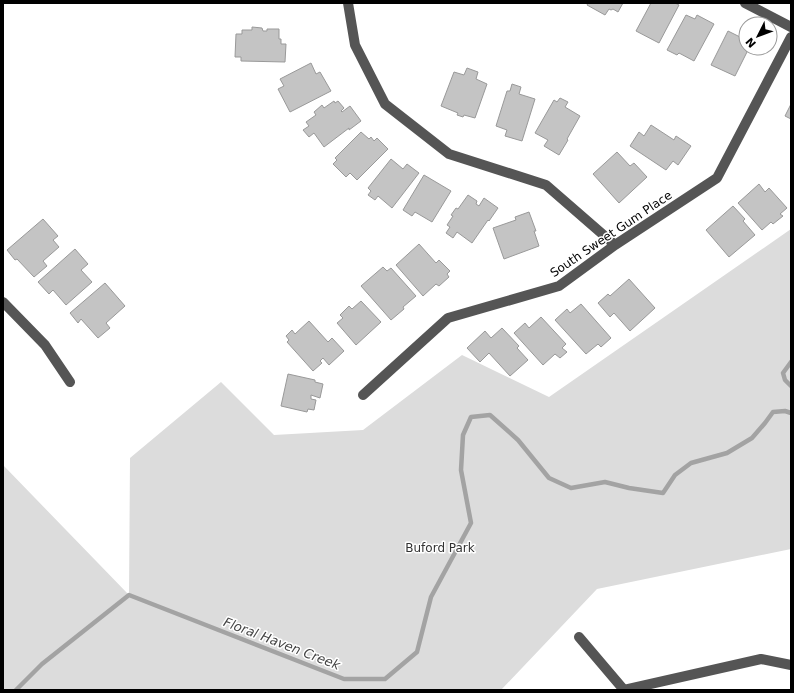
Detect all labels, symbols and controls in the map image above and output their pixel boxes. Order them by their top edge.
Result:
north arrow [738,16,778,56]
text: N [743,35,759,50]
street label: South Sweet Gum Place [548,188,674,280]
park label: Buford Park [405,541,475,555]
water label: Floral Haven Creek [221,614,343,673]

